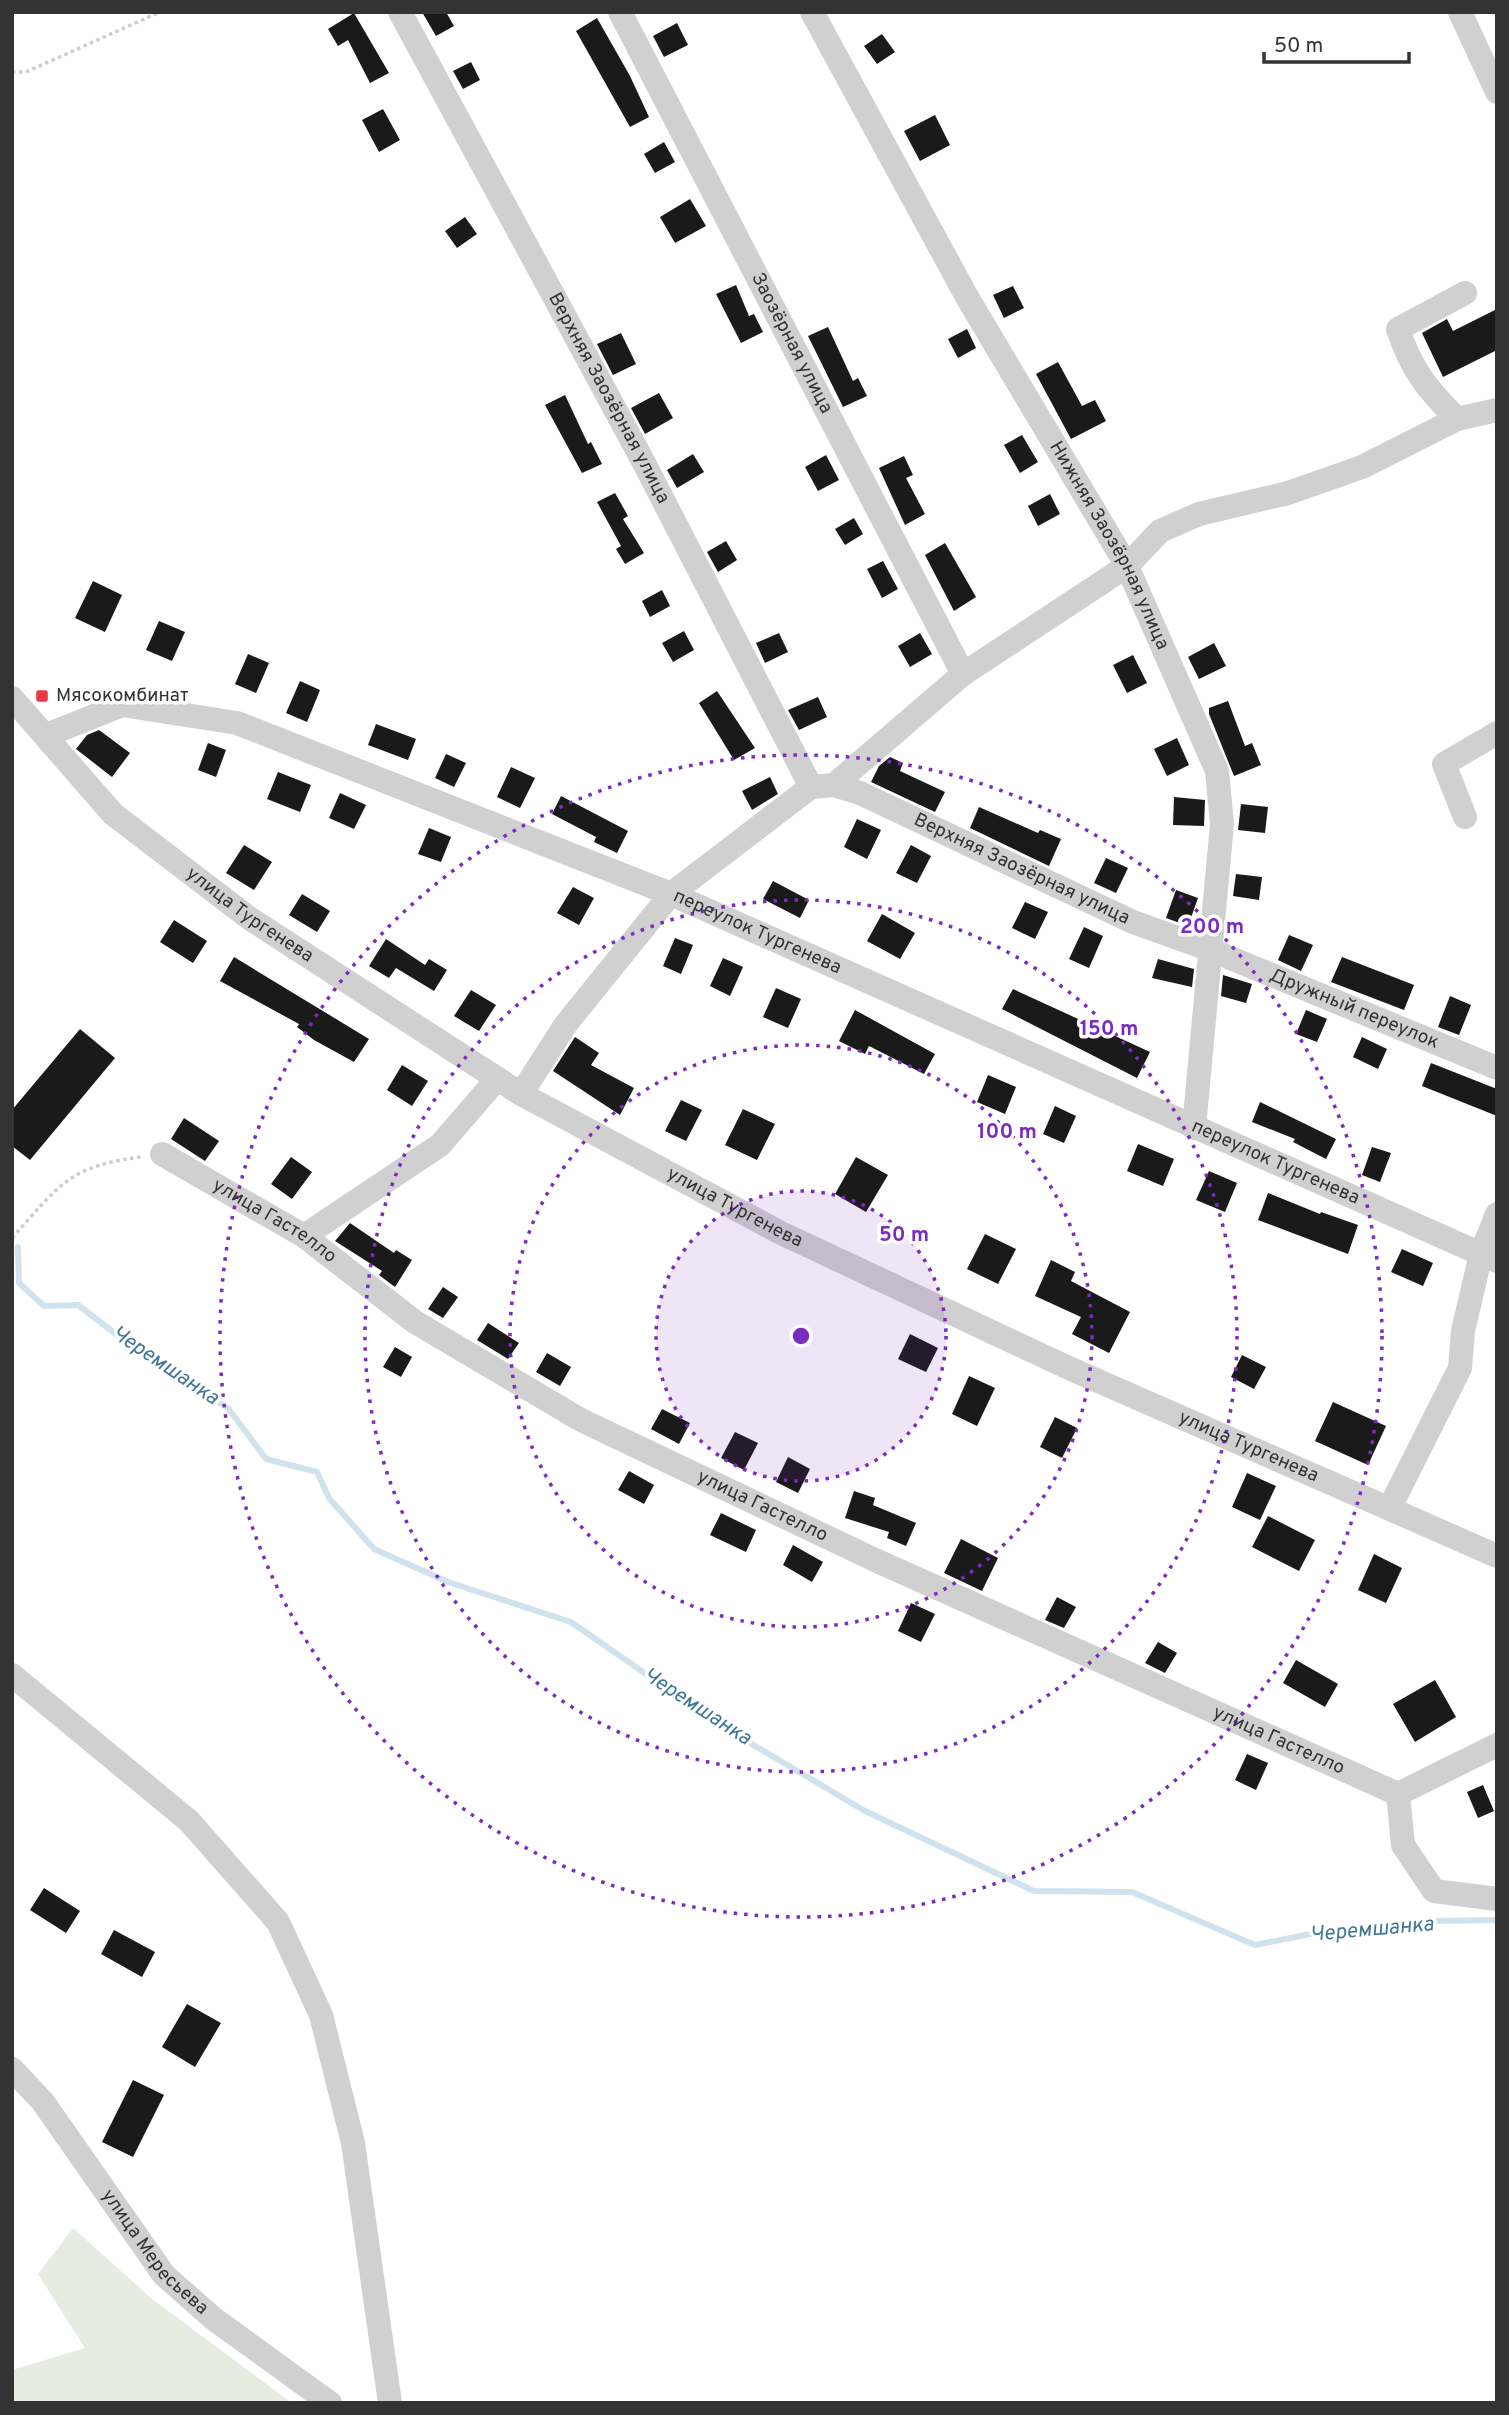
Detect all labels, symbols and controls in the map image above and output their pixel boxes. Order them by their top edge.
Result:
scale bar [1264,21,1409,65]
text: 50 m [1274,33,1323,60]
street label: Заозёрная улица [745,269,838,418]
street label: Верхняя Заозёрная улица [542,289,675,508]
street label: Нижняя Заозёрная улица [1044,437,1174,653]
place label: Мясокомбинат [56,684,189,708]
marker: Мясокомбинат [34,688,50,704]
street label: Верхняя Заозёрная улица [910,808,1133,931]
street label: улица Тургенева [181,862,318,968]
street label: переулок Тургенева [669,884,845,980]
text: 200 m [1180,914,1244,941]
street label: Дружный переулок [1266,963,1443,1055]
text: 150 m [1080,1016,1138,1043]
street label: переулок Тургенева [1188,1115,1363,1210]
text: 100 m [977,1119,1037,1146]
street label: улица Тургенева [662,1162,806,1253]
street label: улица Гастелло [208,1174,341,1269]
text: 50 m [879,1222,929,1249]
water label: Черемшанка [106,1320,224,1412]
centre of rings [789,1324,813,1348]
street label: улица Тургенева [1175,1406,1322,1488]
street label: улица Гастелло [693,1465,832,1548]
water label: Черемшанка [638,1662,756,1752]
street label: улица Гастелло [1209,1701,1348,1781]
water label: Черемшанка [1309,1911,1435,1949]
street label: улица Мересьева [96,2185,213,2320]

